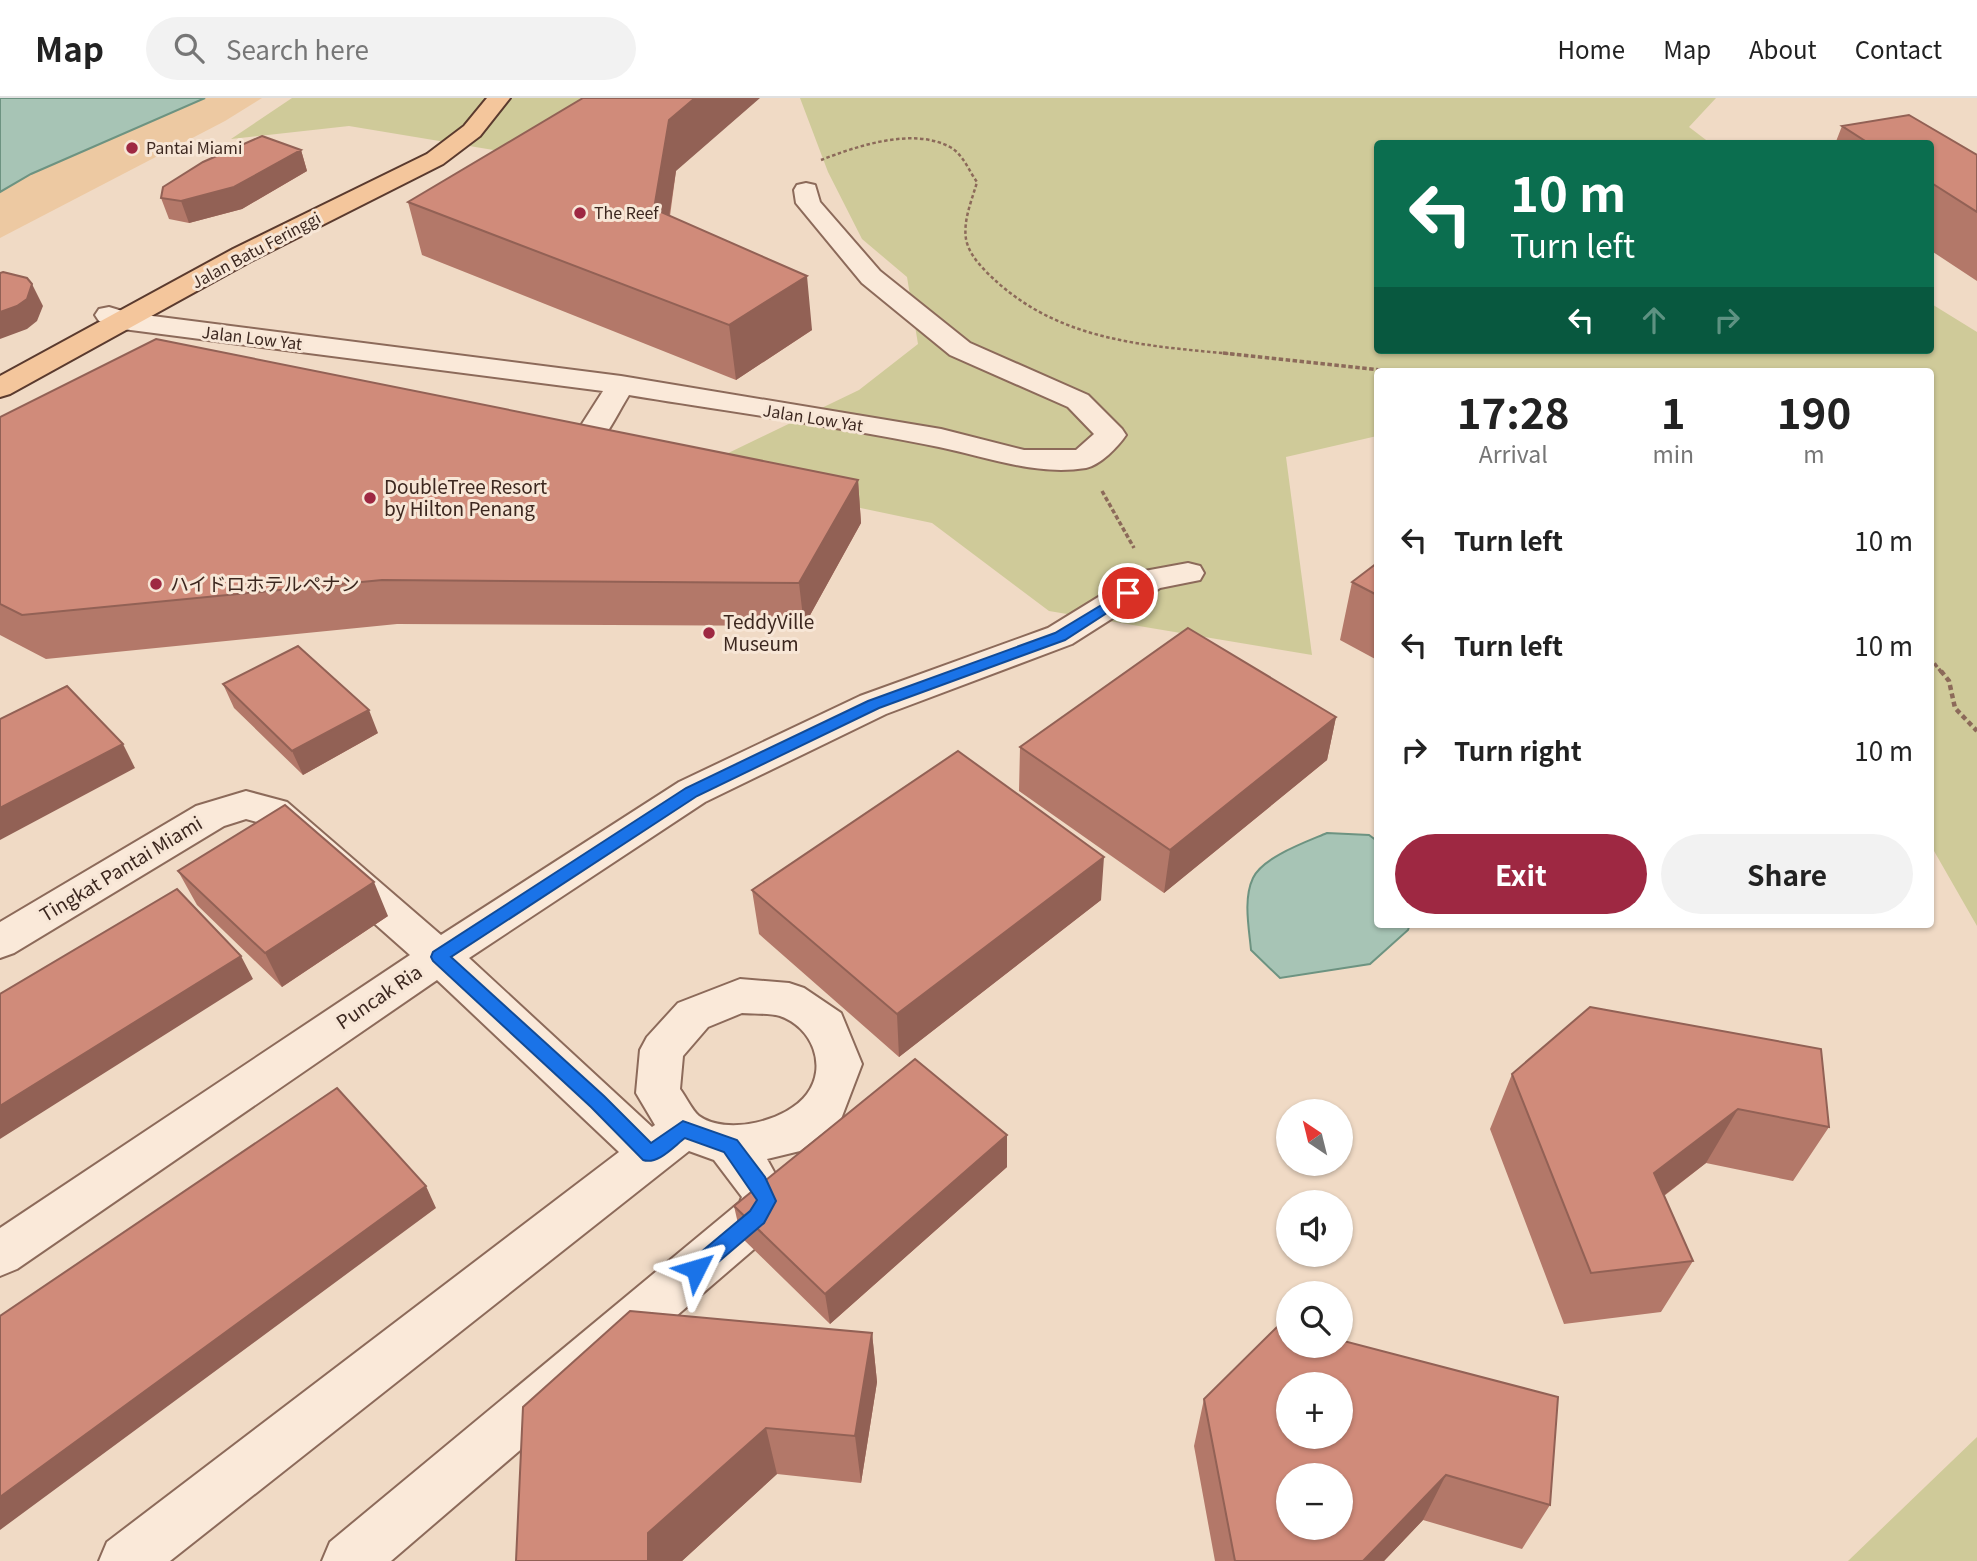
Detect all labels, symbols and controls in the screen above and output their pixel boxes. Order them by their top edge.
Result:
search box [146,17,636,80]
text: Map [35,24,104,72]
icon: search [170,29,208,67]
text: Search here [226,30,369,67]
text: Home [1558,31,1625,66]
text: Map [1663,31,1711,66]
text: About [1749,31,1817,66]
text: Contact [1855,31,1942,66]
place label: Pantai Miami [146,135,242,159]
marker: Pantai Miami [124,140,140,156]
text: 10 m [1510,155,1626,226]
icon: left [1395,168,1486,259]
place label: The Reef [594,200,659,224]
street label: Jalan Batu Feringgi [187,205,324,293]
marker: The Reef [572,205,588,221]
text: Turn left [1510,221,1635,267]
icon: left [1562,301,1600,339]
icon: ahead [1635,301,1673,339]
icon: right [1708,301,1746,339]
street label: Jalan Low Yat [201,319,304,355]
text: 17:28 [1457,380,1570,441]
text: 1 [1661,380,1686,441]
text: 190 [1777,380,1851,441]
street label: Jalan Low Yat [761,397,865,437]
text: Arrival [1479,436,1548,470]
text: min [1652,436,1694,470]
text: m [1803,436,1825,470]
place label: DoubleTree Resort by Hilton Penang [384,472,547,521]
marker: DoubleTree Resort by Hilton Penang [362,490,378,506]
icon: left [1395,521,1433,559]
text: Turn left [1454,521,1563,558]
text: 10 m [1854,521,1913,558]
pin [1098,563,1158,623]
place label: ハイドロホテルペナン [170,569,360,596]
icon: arrive [1109,574,1147,612]
marker: ハイドロホテルペナン [148,576,164,592]
place label: TeddyVille Museum [723,607,814,656]
marker: TeddyVille Museum [701,625,717,641]
icon: left [1395,626,1433,664]
text: Turn left [1454,626,1563,663]
text: 10 m [1854,626,1913,663]
icon: right [1395,731,1433,769]
text: Turn right [1454,731,1582,768]
text: 10 m [1854,731,1913,768]
street label: Tingkat Pantai Miami [34,808,207,927]
button: Exit [1395,834,1647,914]
button: Share [1661,834,1913,914]
street label: Puncak Ria [330,957,426,1034]
north arrow [1276,1099,1353,1176]
map controls [1276,1099,1353,1540]
button: sound [1276,1190,1353,1267]
position arrow [659,1232,733,1306]
button: search [1276,1281,1353,1358]
button: + [1276,1372,1353,1449]
button: − [1276,1463,1353,1540]

